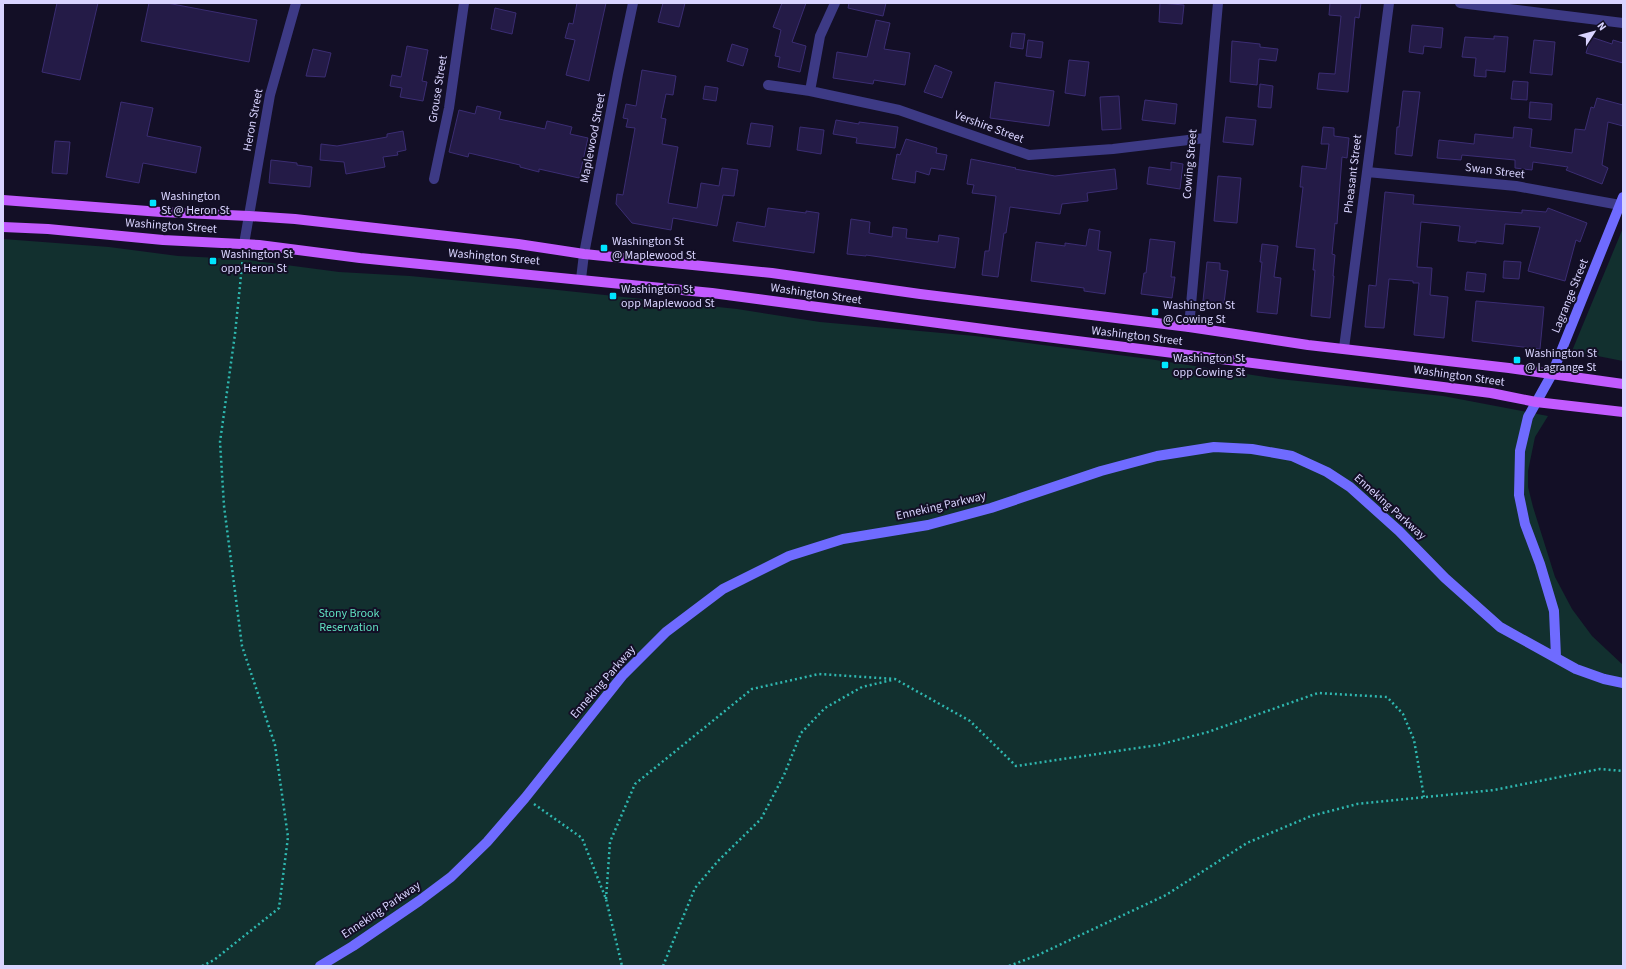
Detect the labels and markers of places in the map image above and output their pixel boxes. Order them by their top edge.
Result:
place label: Washington St @ Heron St [161,188,230,219]
marker: Washington St @ Heron St [148,198,158,208]
place label: Washington St @ Maplewood St [612,233,696,264]
marker: Washington St @ Maplewood St [599,243,609,253]
place label: Washington St opp Heron St [221,246,293,277]
marker: Washington St opp Heron St [208,256,218,266]
place label: Washington St opp Maplewood St [621,281,715,312]
marker: Washington St opp Maplewood St [608,291,618,301]
place label: Washington St @ Cowing St [1163,297,1235,328]
marker: Washington St @ Cowing St [1150,307,1160,317]
place label: Washington St @ Lagrange St [1525,345,1597,376]
place label: Washington St opp Cowing St [1173,350,1245,381]
marker: Washington St @ Lagrange St [1512,355,1522,365]
marker: Washington St opp Cowing St [1160,360,1170,370]

